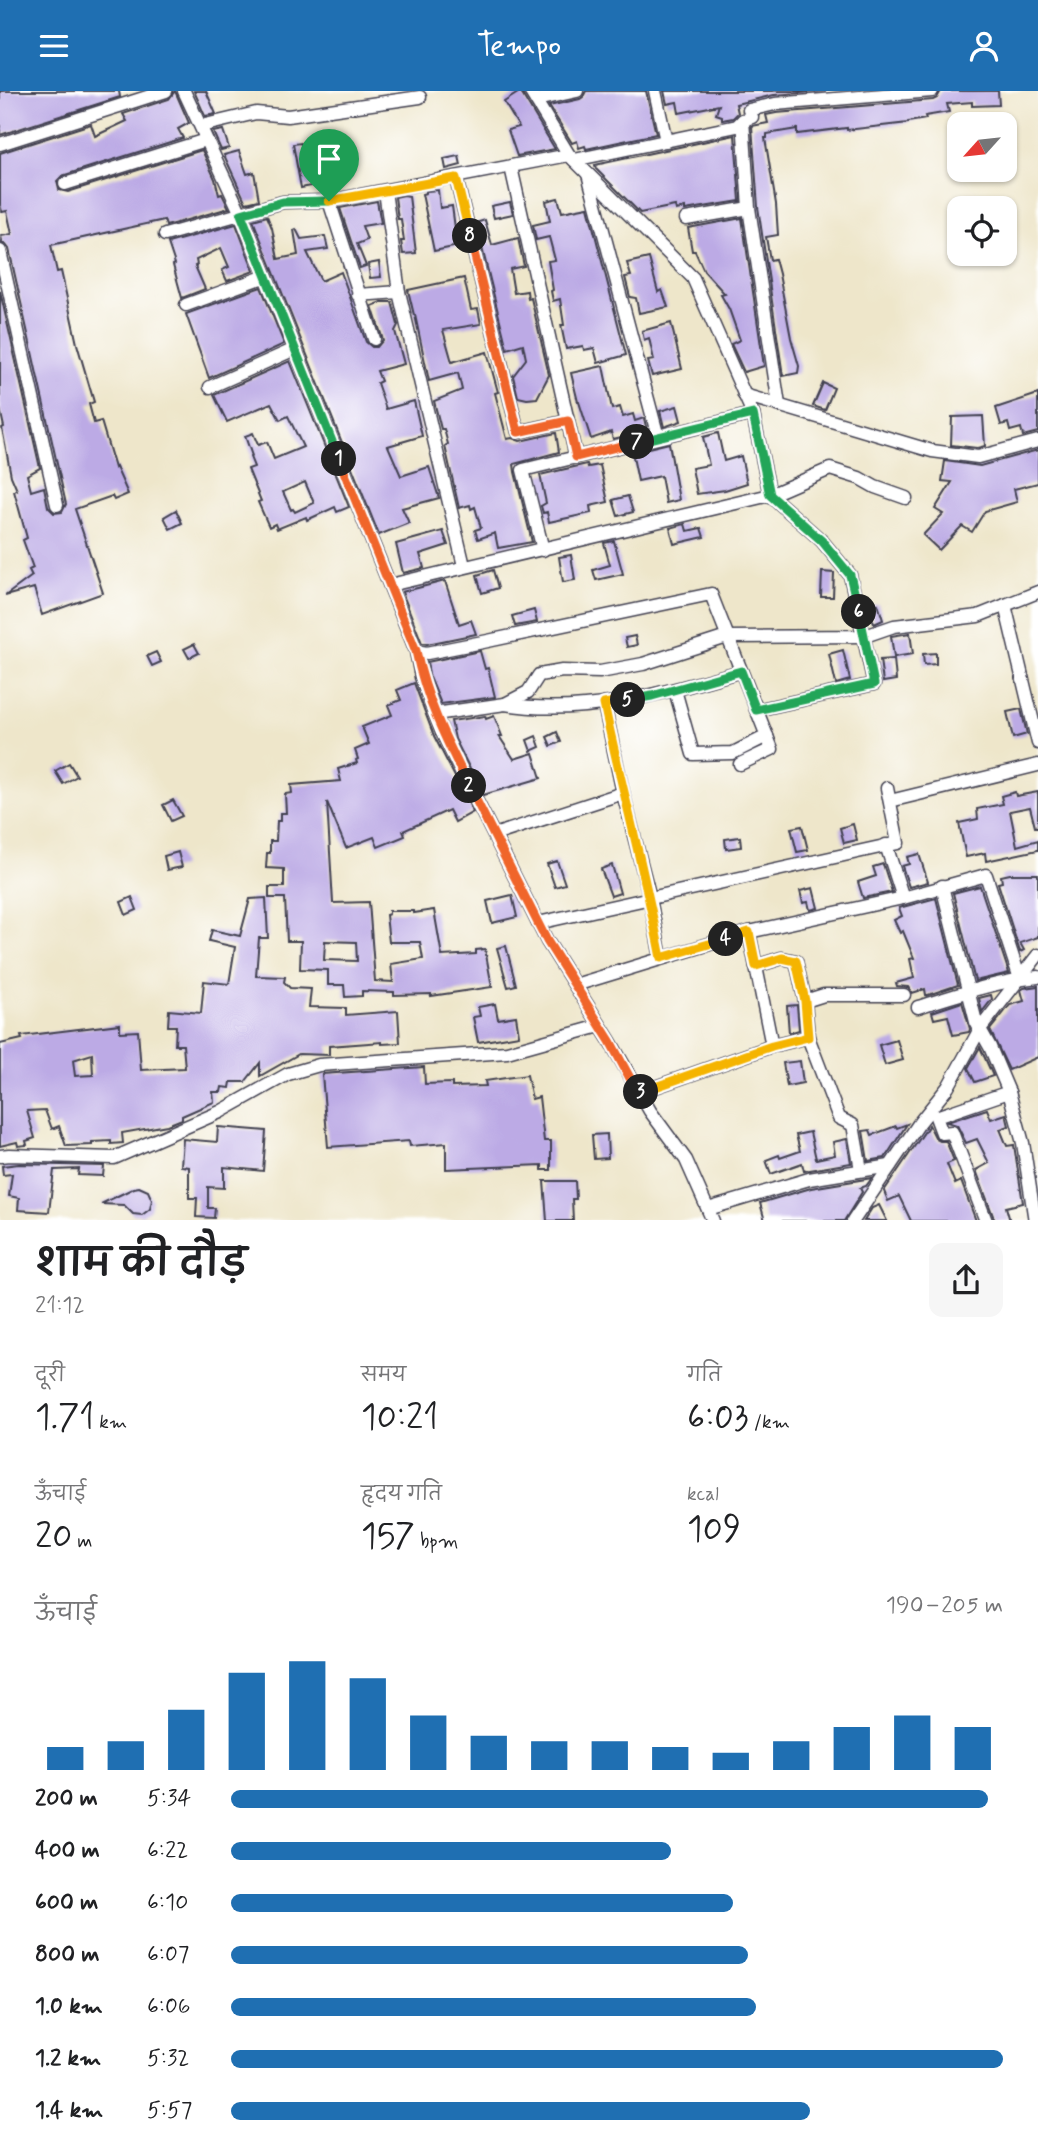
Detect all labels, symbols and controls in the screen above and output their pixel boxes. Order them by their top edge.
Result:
text: Tempo [477,25,561,67]
icon: menu [35,27,73,65]
icon: person [965,27,1003,65]
north arrow [947,112,1017,182]
map controls [947,112,1017,266]
pin [299,129,359,201]
icon: arrive [310,140,348,178]
button: locate [947,196,1017,266]
pin: 8 [452,219,488,253]
text: 8 [464,223,475,248]
pin: 7 [620,425,654,459]
text: 7 [631,429,642,454]
pin: 1 [322,441,356,477]
text: 1 [334,446,343,471]
pin: 6 [842,595,876,629]
text: 6 [854,599,863,624]
pin: 5 [610,683,646,717]
text: 5 [622,687,633,712]
pin: 2 [452,769,486,803]
text: 2 [464,773,473,798]
pin: 4 [708,921,744,957]
text: 4 [720,926,731,951]
pin: 3 [624,1075,658,1109]
text: 3 [636,1079,645,1104]
text: शाम की दौड़ [35,1240,247,1289]
button: share [929,1243,1003,1317]
text: 21:12 [35,1291,85,1321]
text: दूरी [35,1363,65,1388]
text: समय [361,1363,406,1388]
text: गति [687,1363,722,1388]
text: 1.71 [35,1395,94,1441]
text: 10:21 [361,1395,438,1441]
text: 6:03 [687,1395,749,1441]
text: km [94,1410,127,1435]
text: /km [749,1410,790,1435]
text: ऊँचाई [35,1482,86,1507]
text: हृदय गति [361,1482,442,1507]
text: kcal [687,1482,719,1507]
text: 109 [687,1507,741,1553]
text: 20 [35,1514,72,1560]
text: 157 [361,1514,415,1560]
text: m [72,1529,92,1554]
text: bpm [415,1529,458,1554]
text: 190–205 m [886,1591,1003,1621]
text: ऊँचाई [35,1599,97,1629]
text: 200 m [35,1784,98,1814]
text: 5:34 [147,1784,191,1814]
text: 400 m [35,1836,100,1866]
text: 6:22 [147,1836,188,1866]
text: 600 m [35,1888,98,1918]
text: 6:10 [147,1888,188,1918]
text: 800 m [35,1940,99,1970]
text: 6:07 [147,1940,189,1970]
text: 1.0 km [35,1992,103,2022]
text: 6:06 [147,1992,191,2022]
text: 1.2 km [35,2044,101,2074]
text: 5:32 [147,2044,189,2074]
text: 1.4 km [35,2096,103,2126]
text: 5:57 [147,2096,192,2126]

